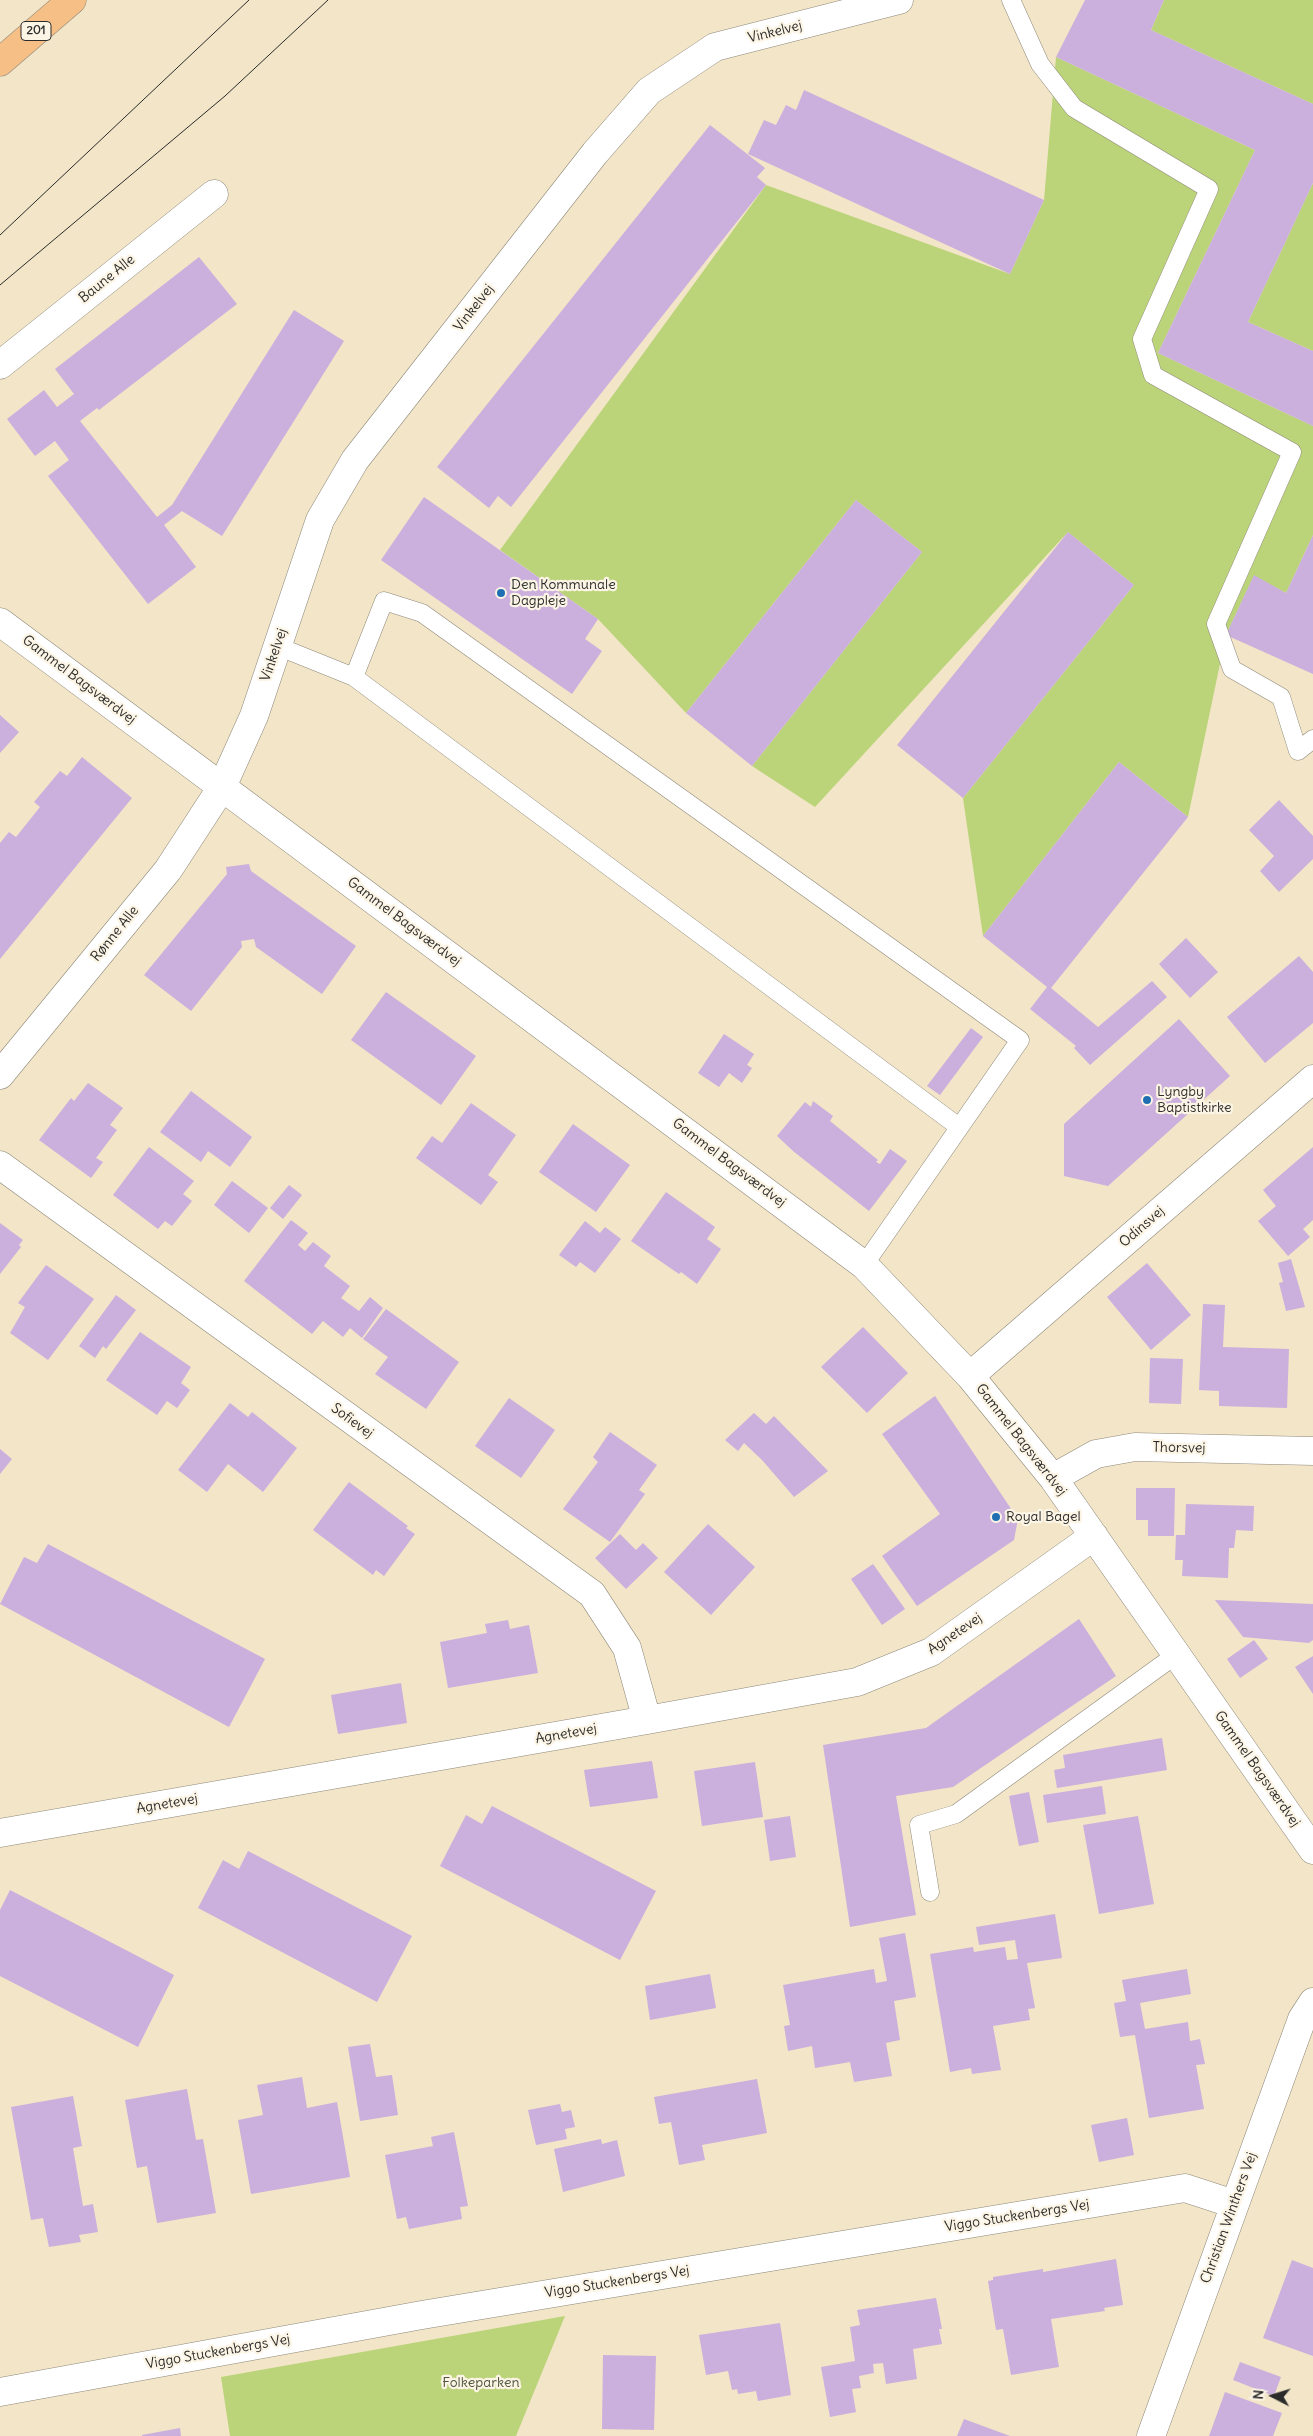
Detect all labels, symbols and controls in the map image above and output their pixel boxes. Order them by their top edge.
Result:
street label: Vinkelvej [746,17,804,47]
road number: 201 [21,22,51,40]
street label: Baune Alle [76,251,138,307]
street label: Vinkelvej [450,281,498,335]
place label: Den Kommunale Dagpleje [511,577,616,610]
marker: Den Kommunale Dagpleje [495,587,507,599]
street label: Vinkelvej [257,626,291,684]
street label: Gammel Bagsværdvej [19,632,139,728]
street label: Gammel Bagsværdvej [344,874,464,970]
street label: Rønne Alle [88,903,142,965]
place label: Lyngby Baptistkirke [1157,1084,1232,1116]
marker: Lyngby Baptistkirke [1141,1094,1153,1106]
street label: Gammel Bagsværdvej [669,1115,789,1211]
street label: Odinsvej [1116,1203,1168,1251]
street label: Gammel Bagsværdvej [972,1381,1070,1499]
street label: Sofievej [328,1400,376,1442]
street label: Thorsvej [1152,1439,1206,1457]
place label: Royal Bagel [1006,1509,1081,1525]
marker: Royal Bagel [990,1511,1002,1523]
street label: Agnetevej [925,1610,985,1658]
street label: Gammel Bagsværdvej [1211,1708,1303,1830]
street label: Agnetevej [534,1720,598,1748]
street label: Agnetevej [135,1790,199,1818]
street label: Christian Winthers Vej [1197,2150,1261,2286]
street label: Viggo Stuckenbergs Vej [944,2196,1090,2236]
street label: Viggo Stuckenbergs Vej [544,2262,690,2302]
street label: Viggo Stuckenbergs Vej [145,2331,291,2373]
north arrow [1248,2371,1298,2421]
park label: Folkeparken [442,2375,520,2391]
text: N [1249,2389,1267,2400]

